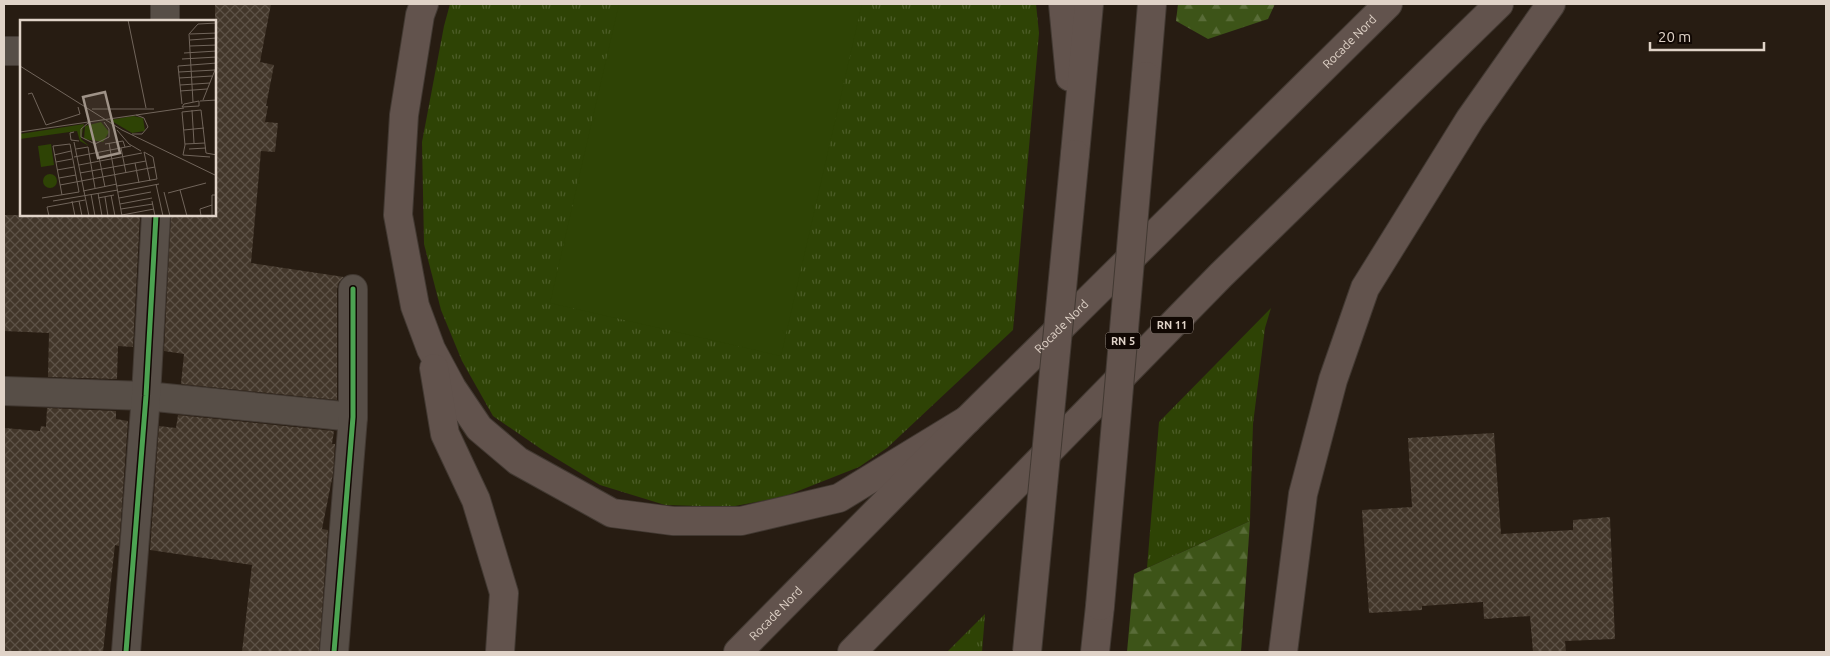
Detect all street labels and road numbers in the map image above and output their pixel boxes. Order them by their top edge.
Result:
street label: Rocade Nord [1320,12,1379,71]
street label: Rocade Nord [1032,297,1091,355]
road number: RN 11 [1151,316,1193,334]
road number: RN 5 [1106,332,1140,350]
street label: Rocade Nord [746,584,805,643]

